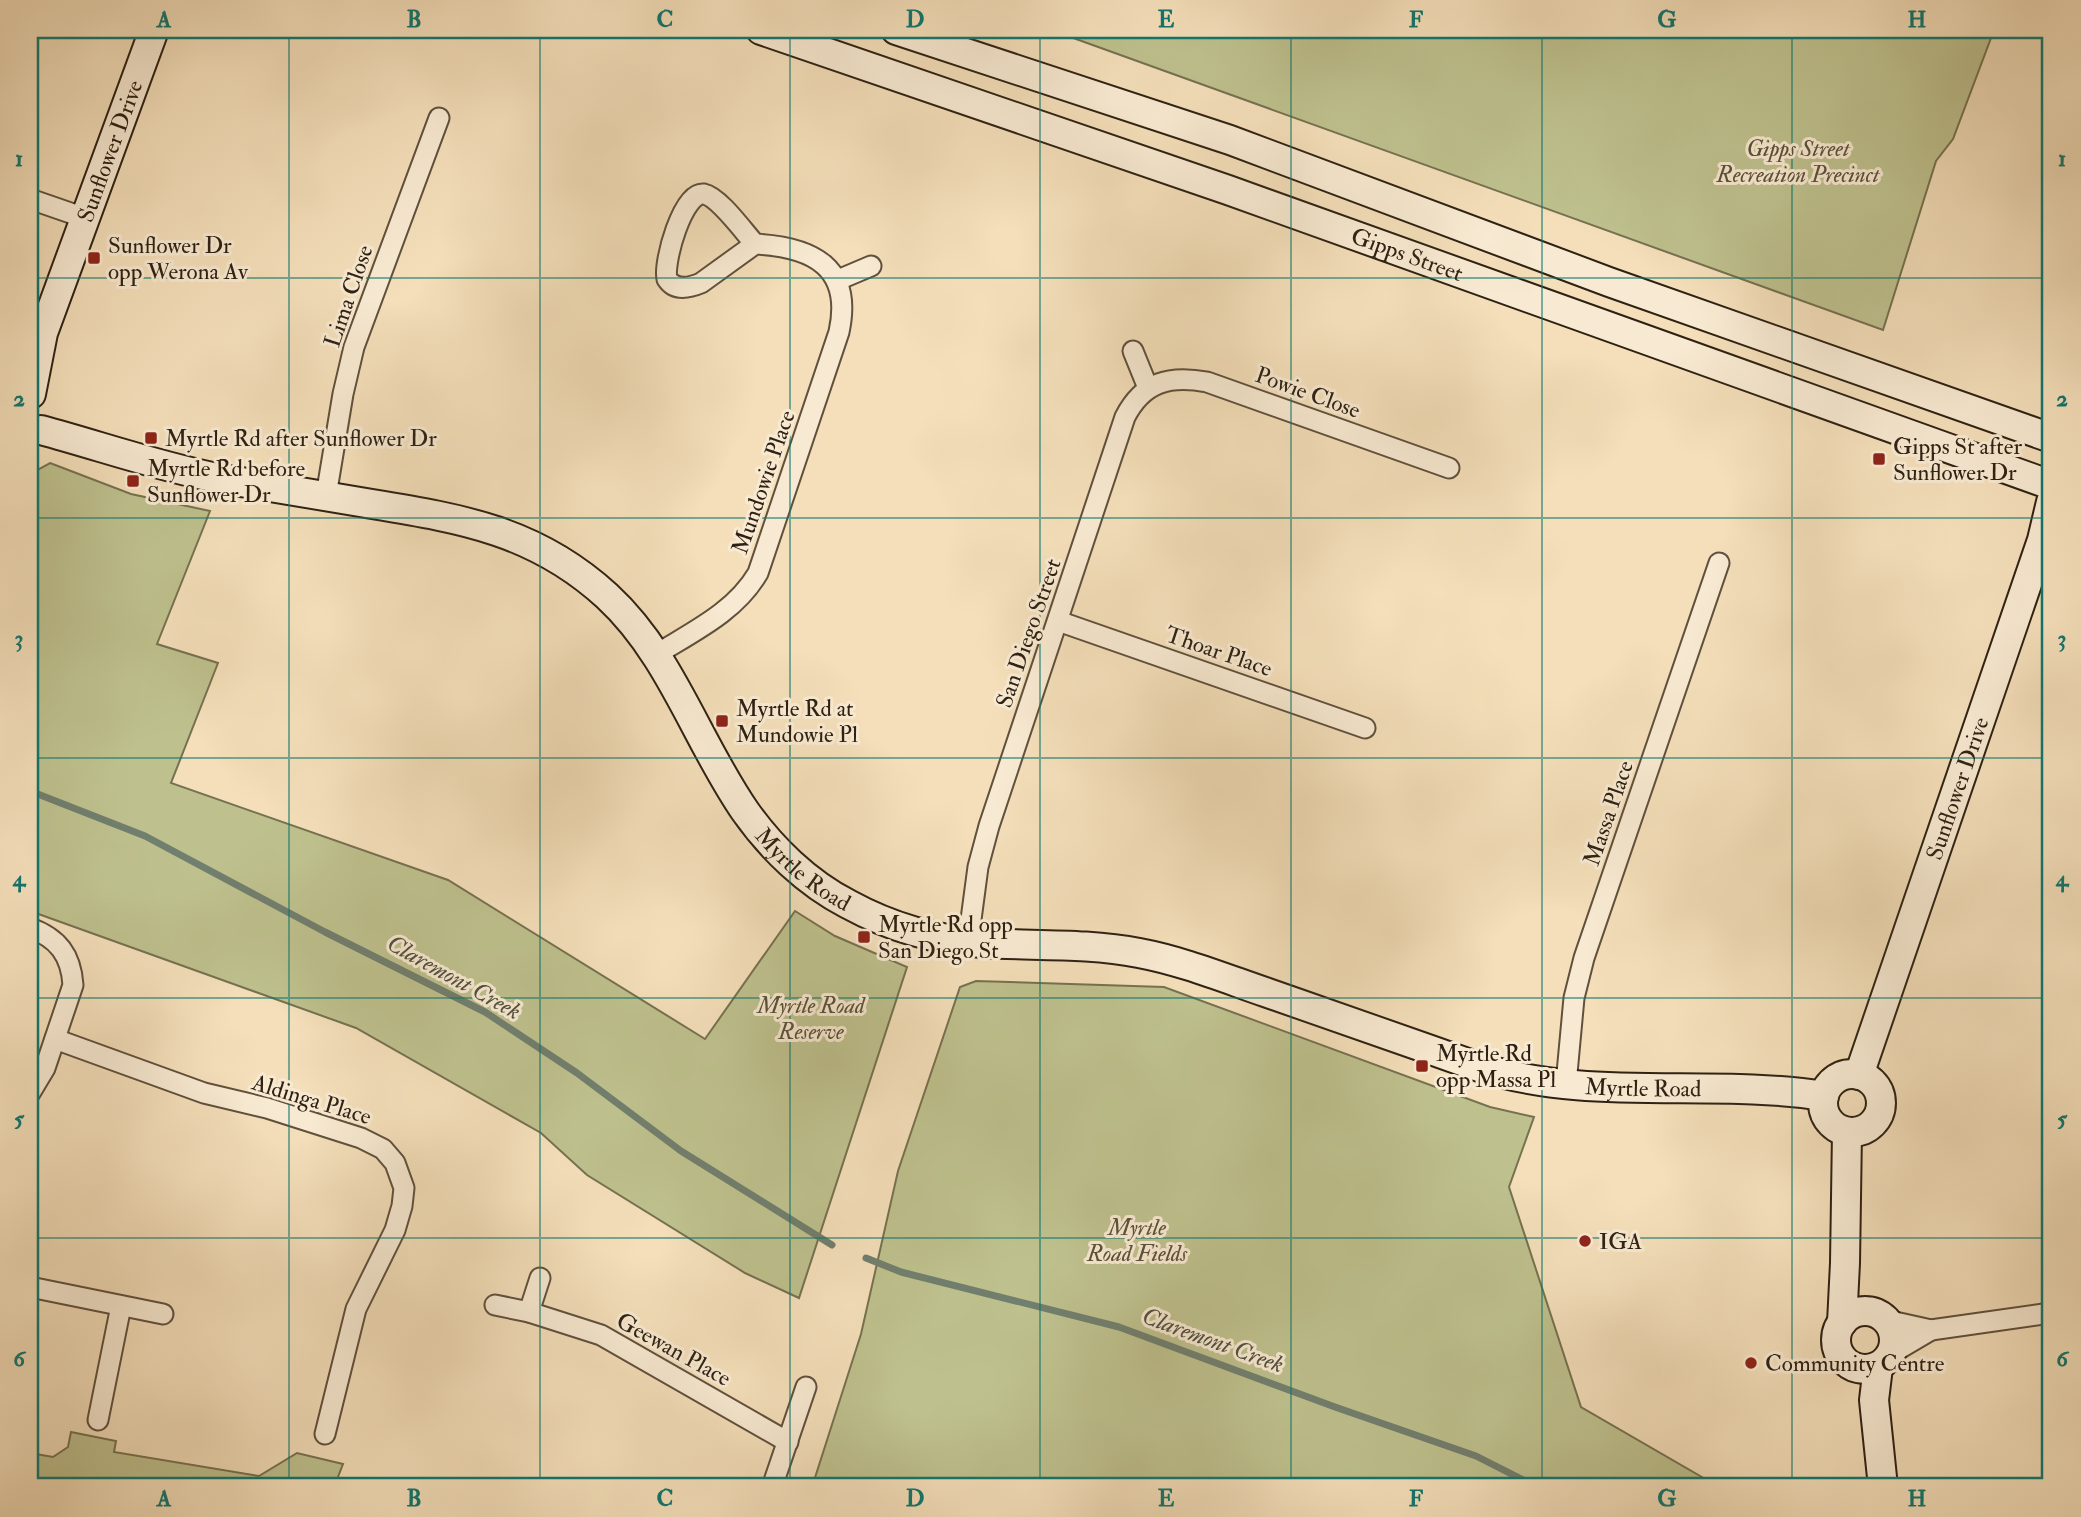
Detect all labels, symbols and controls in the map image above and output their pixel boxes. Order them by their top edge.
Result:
text: A [156,5,172,34]
text: B [406,5,422,34]
text: C [657,5,673,34]
text: D [906,5,924,34]
text: E [1158,5,1175,34]
text: F [1409,5,1424,34]
text: G [1657,5,1677,34]
text: H [1908,5,1927,34]
street label: Sunflower Drive [71,76,150,226]
park label: Gipps Street Recreation Precinct [1716,134,1881,189]
text: 1 [15,144,23,173]
text: 1 [2058,144,2066,173]
street label: Gipps Street [1347,221,1467,288]
place label: Sunflower Dr opp Werona Av [108,231,249,287]
street label: Lima Close [317,241,380,351]
marker: Sunflower Dr opp Werona Av [86,250,102,266]
street label: Powie Close [1251,360,1365,425]
text: 2 [13,384,25,413]
text: 2 [2056,384,2068,413]
street label: Mundowie Place [725,406,802,558]
place label: Myrtle Rd after Sunflower Dr [165,424,437,453]
marker: Myrtle Rd after Sunflower Dr [143,430,159,446]
place label: Gipps St after Sunflower Dr [1893,432,2022,487]
marker: Gipps St after Sunflower Dr [1871,451,1887,467]
place label: Myrtle Rd before Sunflower Dr [147,454,305,509]
marker: Myrtle Rd before Sunflower Dr [125,473,141,489]
street label: San Diego Street [989,555,1068,712]
street label: Thoar Place [1162,620,1276,683]
text: 3 [15,624,23,653]
text: 3 [2058,624,2066,653]
place label: Myrtle Rd at Mundowie Pl [736,694,858,749]
marker: Myrtle Rd at Mundowie Pl [714,713,730,729]
street label: Sunflower Drive [1920,713,1996,864]
street label: Massa Place [1577,756,1640,870]
street label: Myrtle Road [749,822,856,918]
text: 4 [12,864,27,893]
text: 4 [2055,864,2070,893]
place label: Myrtle Rd opp San Diego St [878,910,1013,965]
water label: Claremont Creek [381,928,526,1027]
marker: Myrtle Rd opp San Diego St [856,929,872,945]
park label: Myrtle Road Reserve [755,991,866,1046]
place label: Myrtle Rd opp Massa Pl [1436,1039,1556,1095]
marker: Myrtle Rd opp Massa Pl [1414,1058,1430,1074]
street label: Aldinga Place [248,1067,375,1131]
street label: Myrtle Road [1584,1072,1701,1103]
text: 5 [14,1104,25,1133]
text: 5 [2057,1104,2068,1133]
park label: Myrtle Road Fields [1086,1213,1188,1268]
place label: IGA [1599,1227,1642,1256]
marker: IGA [1577,1233,1593,1249]
water label: Claremont Creek [1138,1301,1288,1380]
street label: Geewan Place [611,1306,736,1393]
text: 6 [13,1344,27,1373]
text: 6 [2056,1344,2070,1373]
place label: Community Centre [1765,1349,1945,1378]
marker: Community Centre [1743,1355,1759,1371]
text: A [156,1484,172,1513]
text: B [406,1484,422,1513]
text: C [657,1484,673,1513]
text: D [906,1484,924,1513]
text: E [1158,1484,1175,1513]
text: F [1409,1484,1424,1513]
text: G [1657,1484,1677,1513]
text: H [1908,1484,1927,1513]

